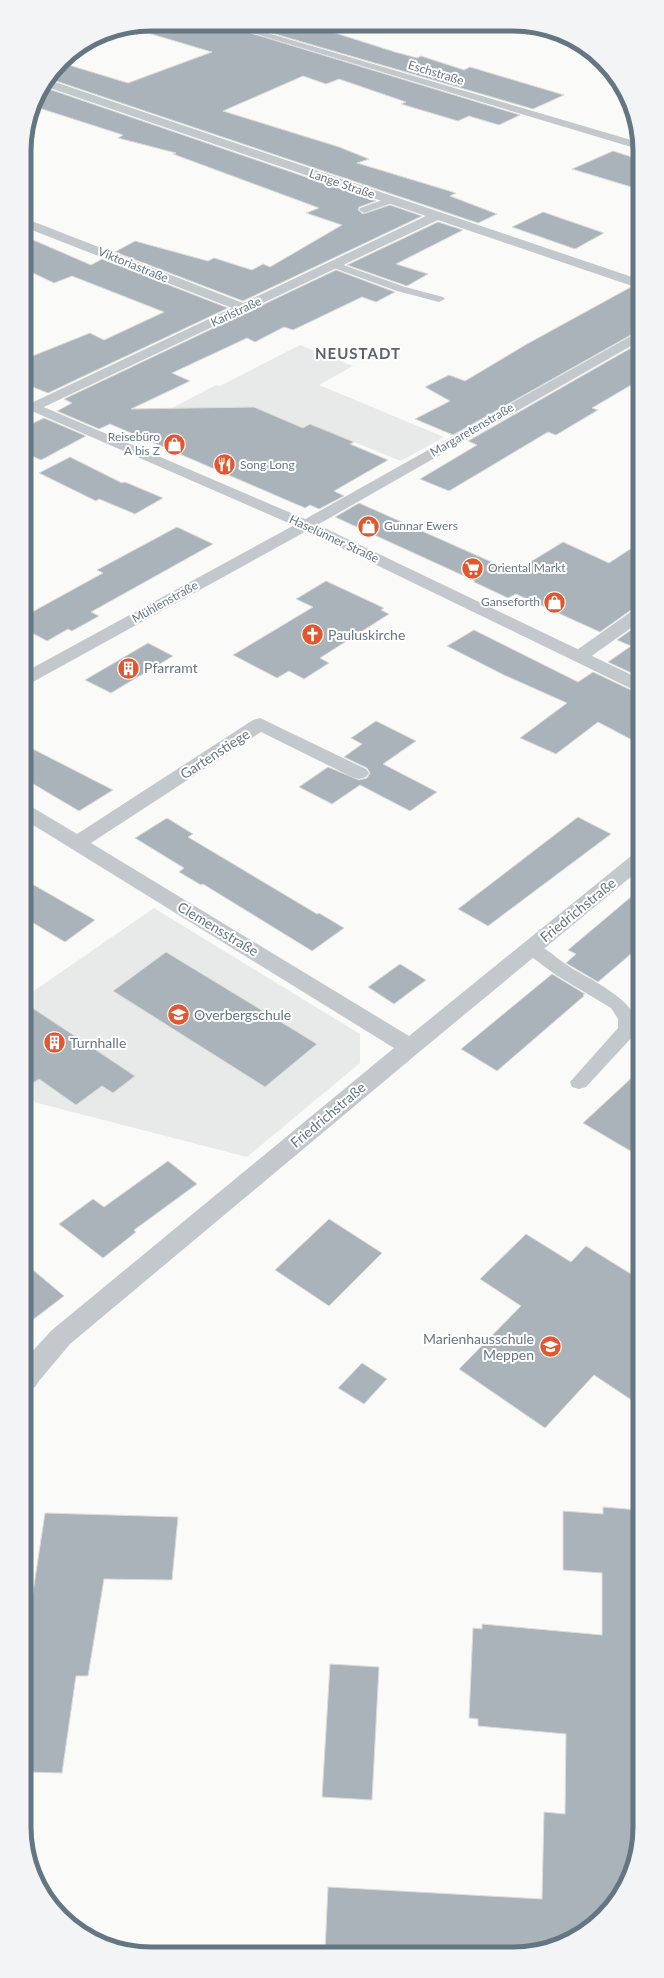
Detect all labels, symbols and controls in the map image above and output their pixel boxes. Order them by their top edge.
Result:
street label: Eschstraße [406,57,466,88]
street label: Lange Straße [307,165,377,202]
street label: Viktoriastraße [96,244,170,285]
street label: Karlstraße [208,293,263,330]
district label: NEUSTADT [315,344,401,362]
street label: Margaretenstraße [427,400,516,460]
place label: Reisebüro A bis Z [108,429,160,458]
shop icon: Reisebüro A bis Z [162,431,188,457]
restaurant icon: Song Long [211,452,237,478]
place label: Song Long [240,457,295,472]
street label: Haselünner Straße [287,511,381,566]
shop icon: Gunnar Ewers [355,513,381,539]
place label: Gunnar Ewers [384,518,458,533]
supermarket icon: Oriental Markt [460,555,486,581]
place label: Oriental Markt [488,560,566,575]
street label: Mühlenstraße [129,577,200,626]
shop icon: Ganseforth [542,589,568,615]
place label: Ganseforth [481,594,540,609]
church icon: Pauluskirche [299,622,325,648]
place label: Pauluskirche [328,626,405,643]
building icon: Pfarramt [116,655,142,681]
place label: Pfarramt [144,659,198,676]
street label: Gartenstiege [177,725,253,782]
street label: Friedrichstraße [536,874,619,945]
street label: Clemensstraße [175,898,262,959]
school or university icon: Overbergschule [165,1002,191,1028]
place label: Overbergschule [194,1006,291,1023]
building icon: Turnhalle [42,1030,68,1056]
place label: Turnhalle [70,1034,126,1051]
street label: Friedrichstraße [287,1078,369,1151]
place label: Marienhausschule Meppen [423,1330,534,1363]
school or university icon: Marienhausschule Meppen [537,1334,563,1360]

